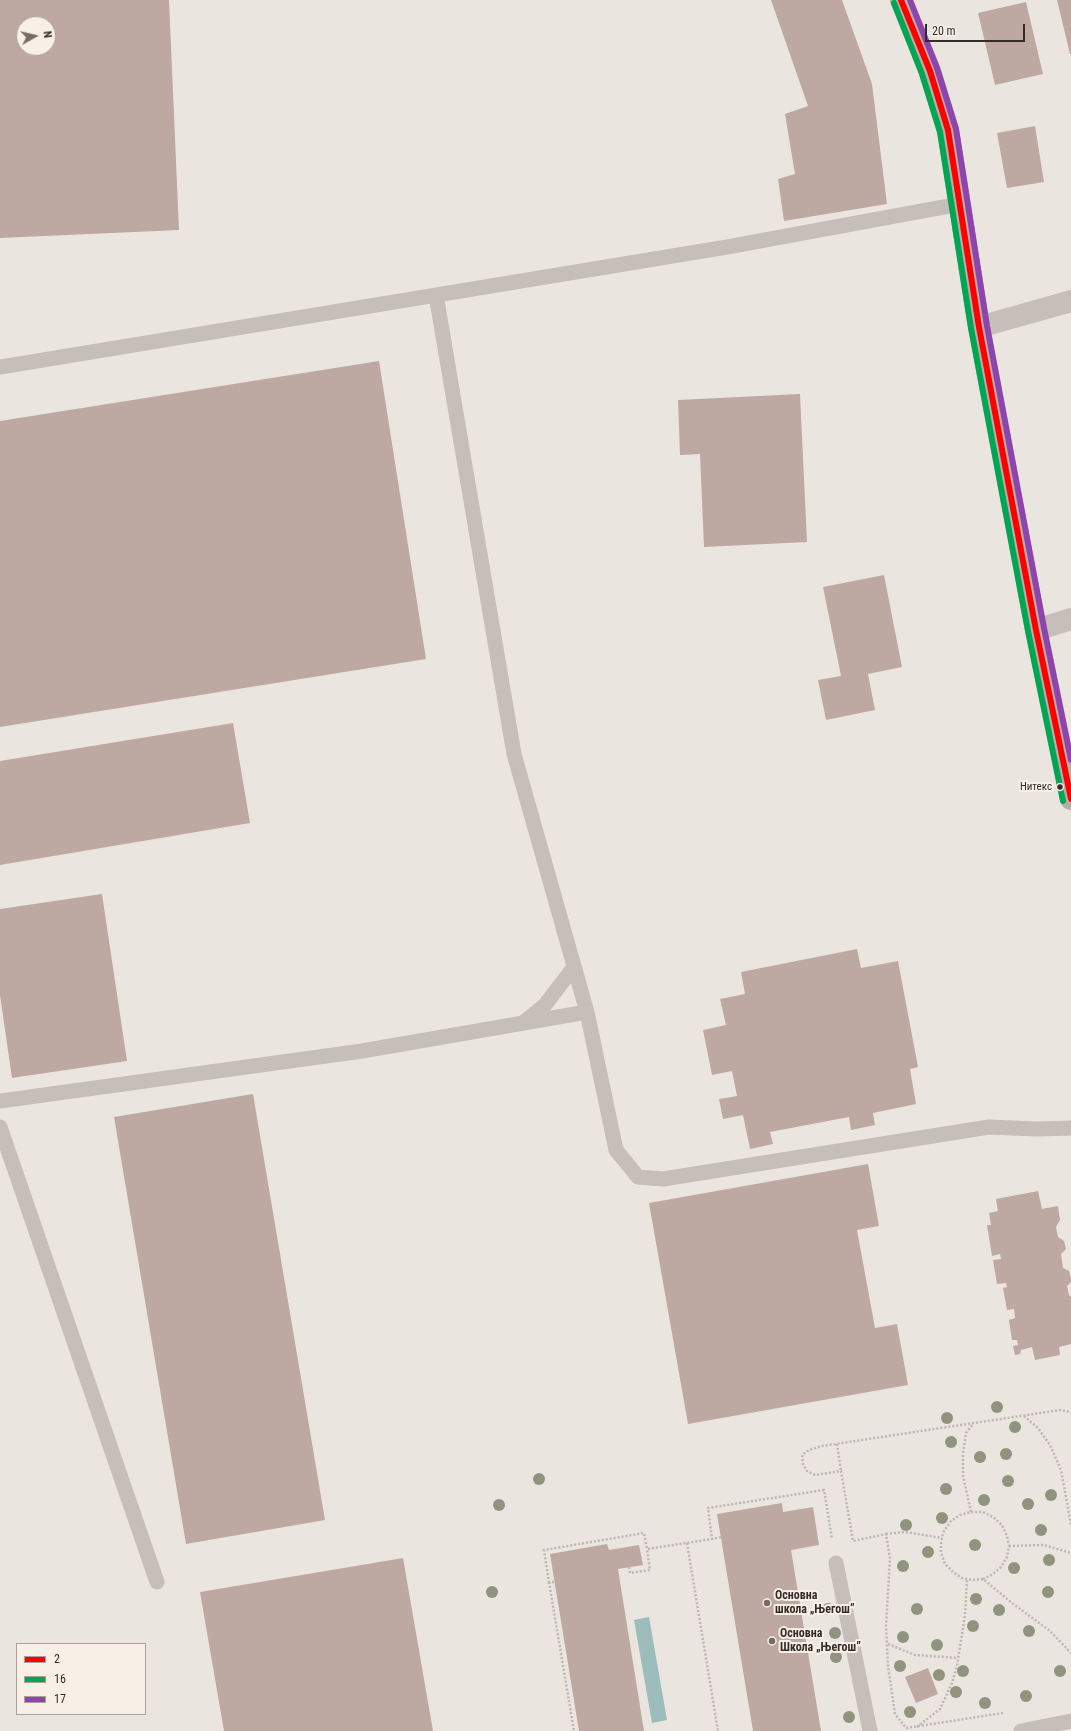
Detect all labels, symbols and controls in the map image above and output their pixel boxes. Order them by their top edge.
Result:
north arrow [16,16,56,56]
scale bar [927,16,1027,42]
text: 20 m [932,24,956,38]
text: N [40,30,54,39]
place label: Нитекс [1020,780,1052,794]
marker: Нитекс [1055,782,1065,792]
place label: Основна школа „Његош” [775,1589,855,1617]
marker: Основна школа „Његош” [762,1598,772,1608]
place label: Основна Школа „Његош” [780,1627,861,1655]
marker: Основна Школа „Његош” [767,1636,777,1646]
legend [16,1643,146,1715]
text: 2 [54,1652,60,1666]
text: 16 [54,1672,66,1686]
text: 17 [54,1692,66,1706]

